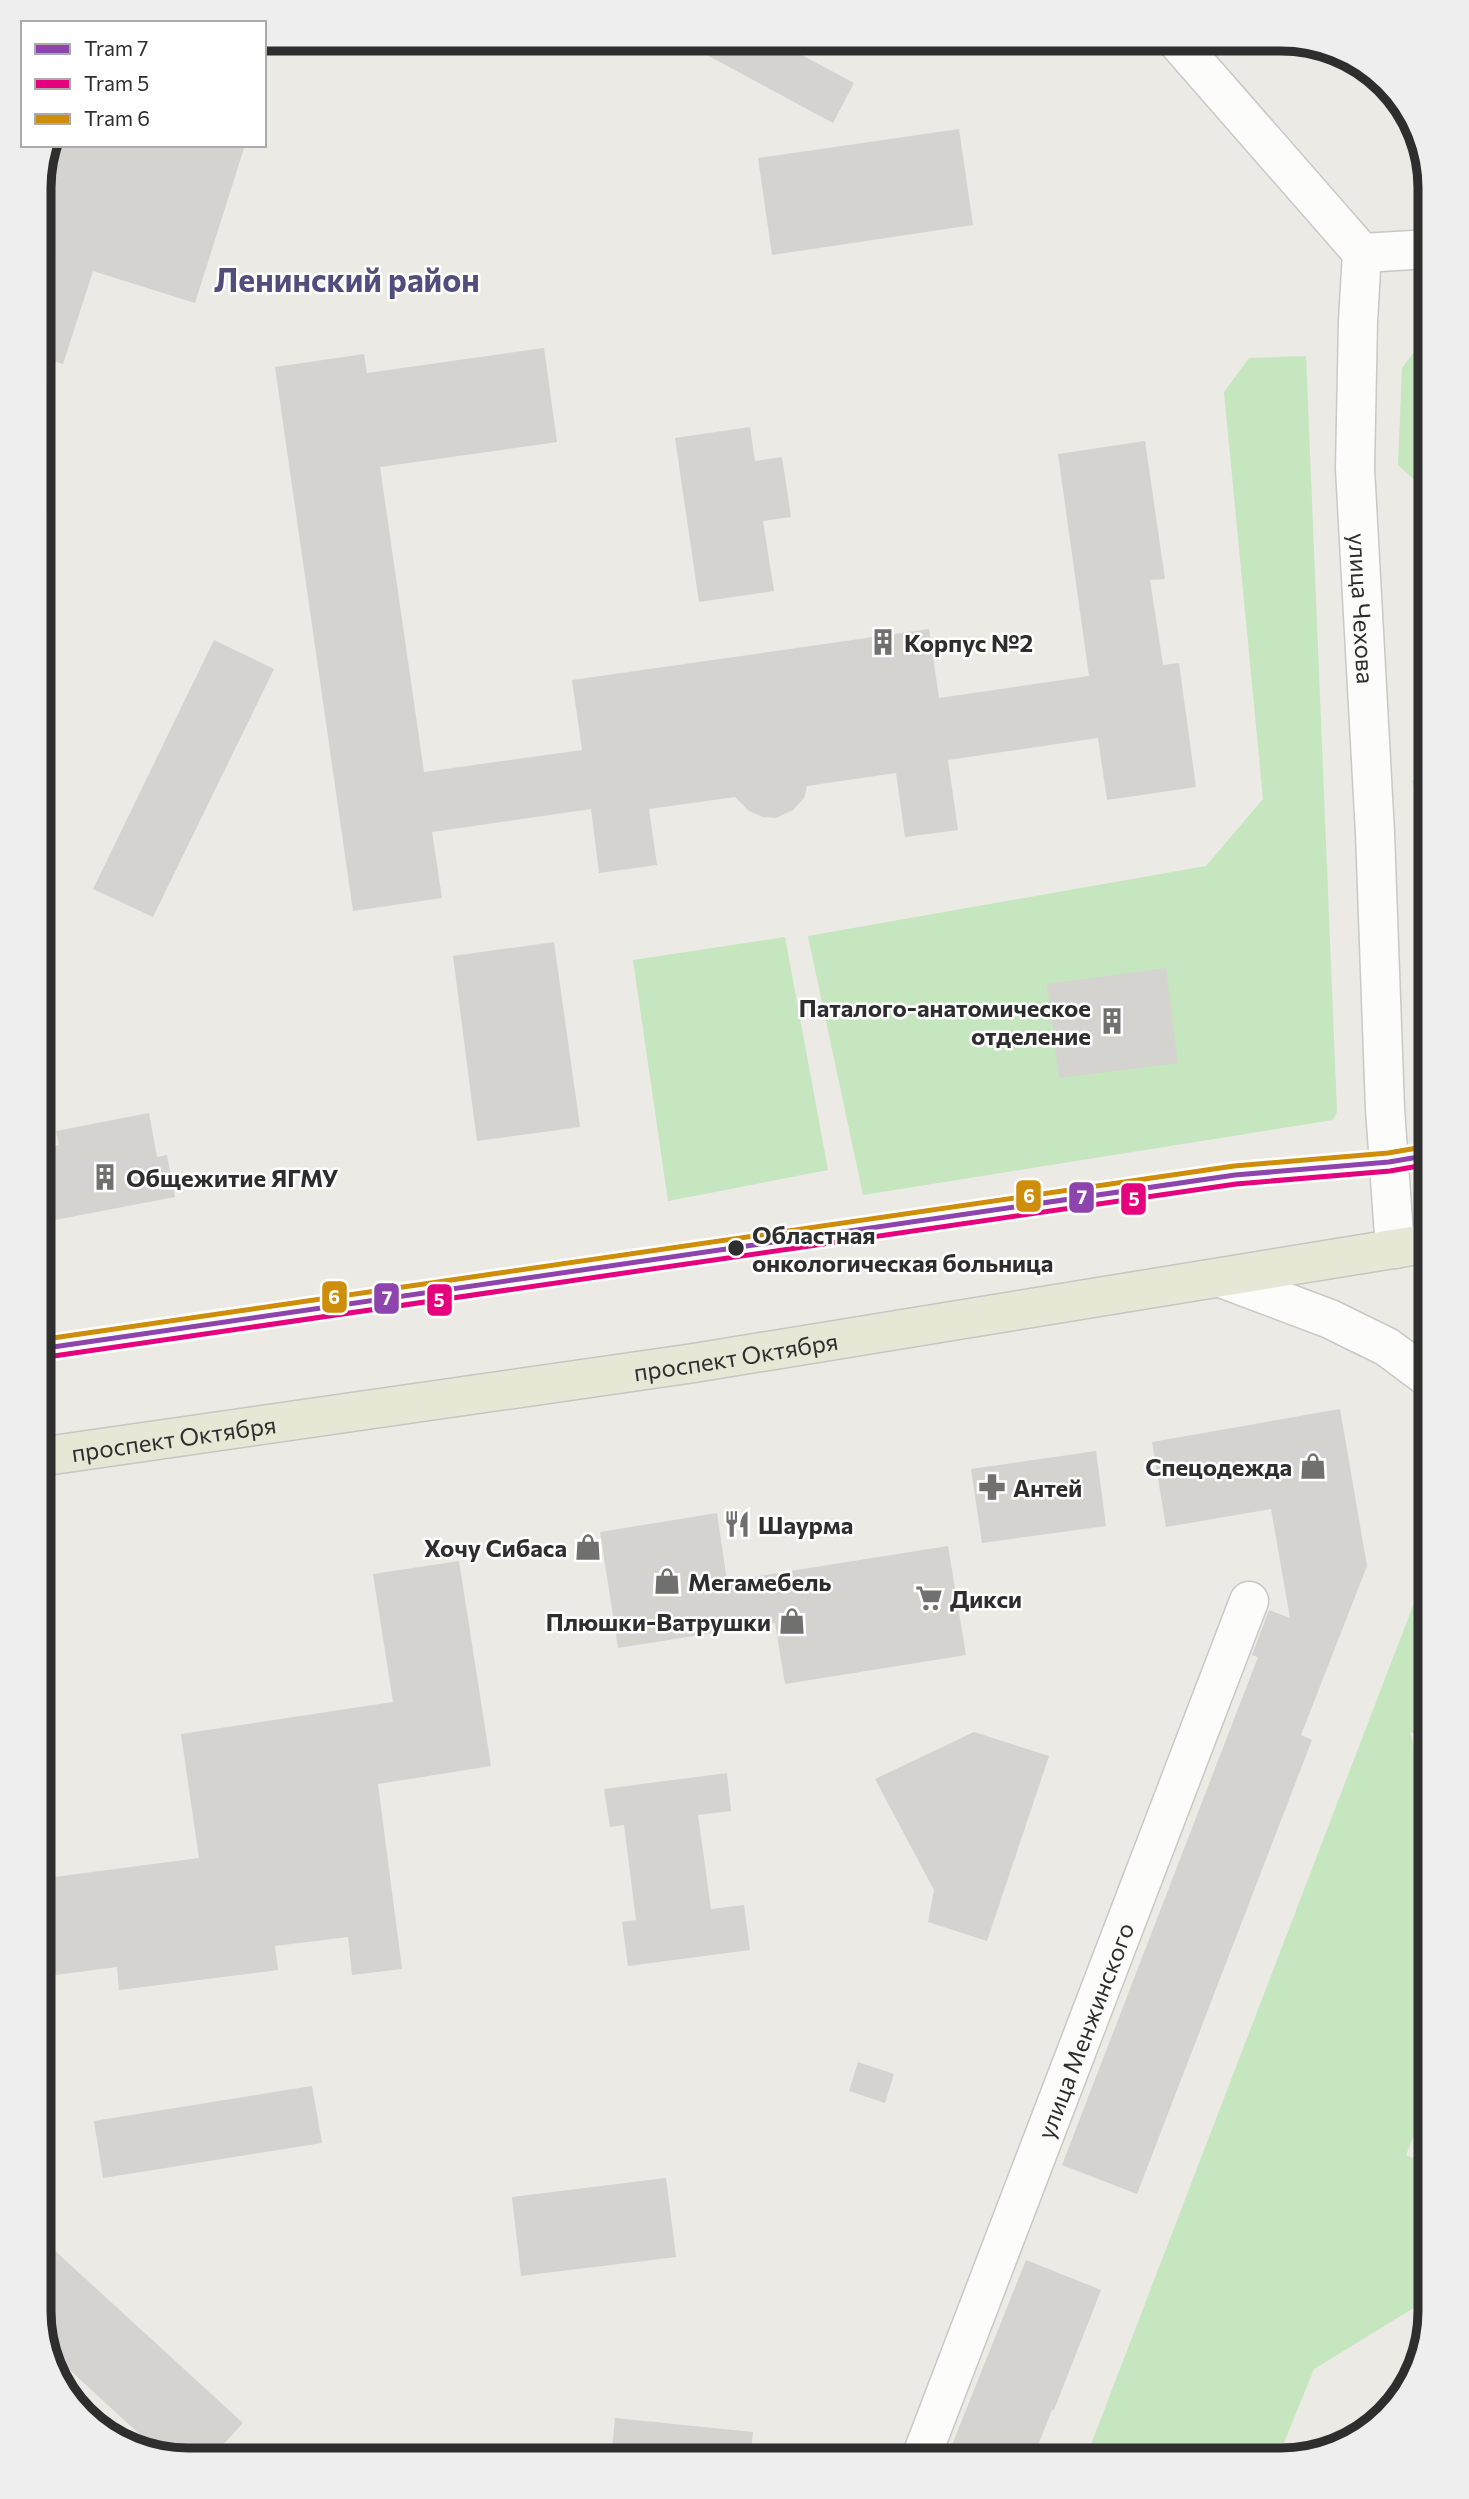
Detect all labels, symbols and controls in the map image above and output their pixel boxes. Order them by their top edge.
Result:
legend [21,21,266,147]
text: Tram 7 [84,35,148,60]
text: Tram 5 [84,70,149,95]
text: Tram 6 [84,105,150,130]
district label: Ленинский район [214,259,480,299]
street label: улица Чехова [1344,532,1381,685]
building icon: Корпус №2 [868,627,898,657]
place label: Корпус №2 [904,628,1033,657]
place label: Паталого-анатомическое отделение [799,993,1091,1050]
building icon: Паталого-анатомическое отделение [1097,1006,1127,1036]
building icon: Общежитие ЯГМУ [90,1162,120,1192]
place label: Общежитие ЯГМУ [126,1163,339,1192]
line badge: 6 [1015,1179,1042,1213]
line badge: 7 [1068,1181,1095,1214]
line badge: 5 [1120,1182,1147,1216]
text: 6 [1023,1184,1035,1207]
text: 7 [1077,1185,1087,1208]
text: 5 [1128,1187,1140,1210]
place label: Областная онкологическая больница [752,1220,1053,1277]
marker: Областная онкологическая больница [726,1238,746,1258]
line badge: 6 [321,1280,348,1314]
line badge: 7 [373,1282,400,1315]
line badge: 5 [426,1283,453,1317]
text: 6 [328,1285,340,1308]
text: 7 [382,1286,392,1309]
text: 5 [433,1288,445,1311]
street label: проспект Октября [632,1325,840,1386]
street label: проспект Октября [69,1409,278,1467]
shop icon: Спецодежда [1298,1451,1328,1481]
place label: Спецодежда [1145,1452,1292,1481]
pharmacy icon: Антей [977,1472,1007,1502]
place label: Антей [1013,1473,1082,1502]
restaurant icon: Шаурма [722,1509,752,1539]
place label: Шаурма [758,1510,853,1539]
shop icon: Хочу Сибаса [573,1532,603,1562]
place label: Хочу Сибаса [424,1533,567,1562]
shop icon: Мегамебель [652,1566,682,1596]
place label: Мегамебель [688,1567,831,1596]
supermarket icon: Дикси [914,1583,944,1613]
place label: Дикси [950,1584,1022,1613]
shop icon: Плюшки-Ватрушки [777,1606,807,1636]
place label: Плюшки-Ватрушки [546,1607,771,1636]
street label: улица Менжинского [1030,1918,1139,2143]

